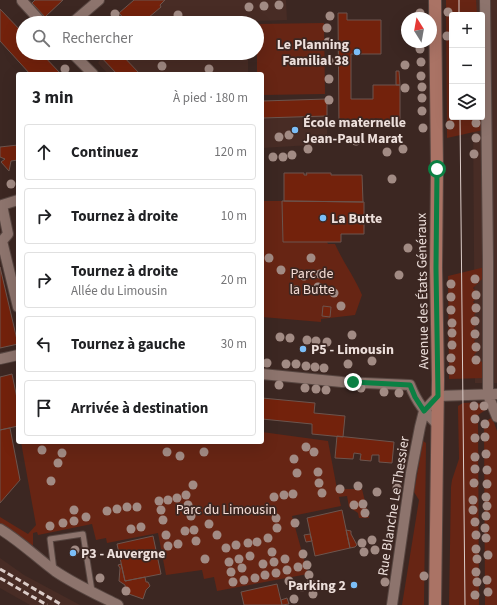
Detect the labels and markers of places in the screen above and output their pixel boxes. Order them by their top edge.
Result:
place label: Le Planning Familial 38 [277,35,350,71]
marker: Le Planning Familial 38 [352,47,362,57]
place label: École maternelle Jean-Paul Marat [303,113,406,149]
marker: École maternelle Jean-Paul Marat [290,125,300,135]
place label: La Butte [331,209,382,229]
marker: La Butte [318,213,328,223]
place label: P5 - Limousin [311,340,394,360]
marker: P5 - Limousin [298,344,308,354]
place label: P3 - Auvergne [81,544,166,564]
marker: P3 - Auvergne [68,548,78,558]
place label: Parking 2 [288,576,346,596]
marker: Parking 2 [349,580,359,590]

